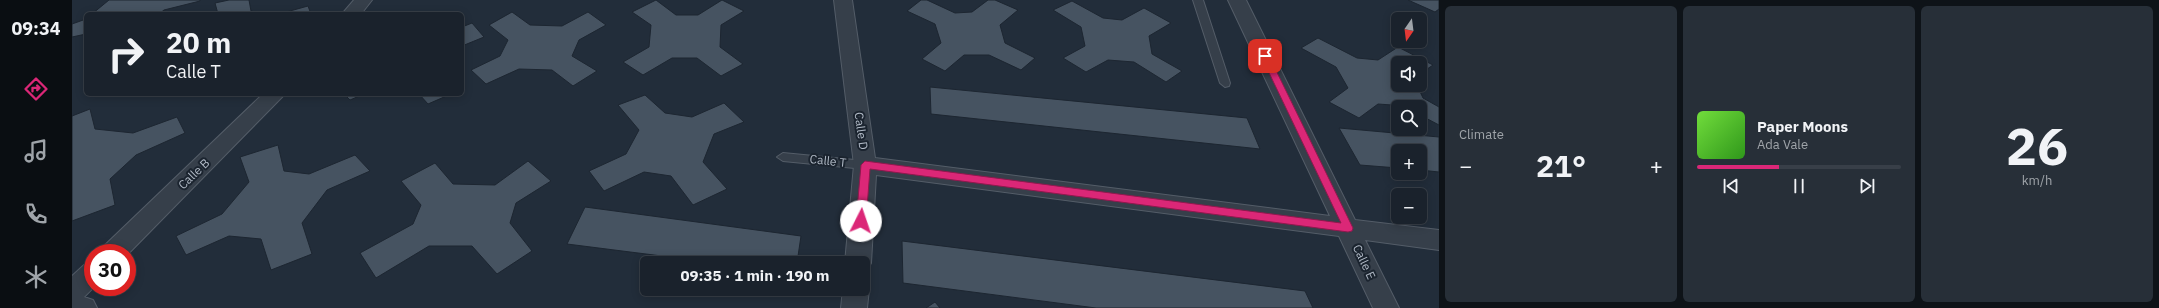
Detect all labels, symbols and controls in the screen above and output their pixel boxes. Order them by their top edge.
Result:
north arrow [1391,12,1427,48]
map controls [1391,12,1427,224]
text: 09:34 [11,17,61,40]
text: 20 m [166,24,231,61]
icon: right [100,28,152,80]
pin [1248,39,1282,73]
icon: arrive [1254,45,1276,67]
button: sound [1391,56,1427,92]
text: Calle T [166,60,221,83]
icon: directions [22,75,50,103]
button: search [1391,100,1427,136]
street label: Calle D [851,111,872,151]
text: 26 [2006,112,2068,179]
text: Paper Moons [1757,117,1848,136]
text: Climate [1459,126,1504,143]
text: Ada Vale [1757,136,1808,153]
icon: music [22,137,50,165]
button: + [1391,144,1427,180]
text: 21° [1536,146,1586,185]
street label: Calle T [809,151,847,170]
text: − [1459,151,1472,180]
text: + [1650,151,1663,180]
street label: Calle B [175,155,212,192]
text: km/h [2022,172,2052,189]
icon: previous [1720,175,1742,197]
icon: pause [1788,175,1810,197]
icon: next [1856,175,1878,197]
button: − [1391,188,1427,224]
icon: phone [22,200,50,228]
position arrow [840,200,882,242]
street label: Calle E [1350,242,1379,282]
speed limit sign: 30 [84,244,136,296]
icon: climate [22,263,50,291]
text: 09:35 · 1 min · 190 m [681,266,829,285]

